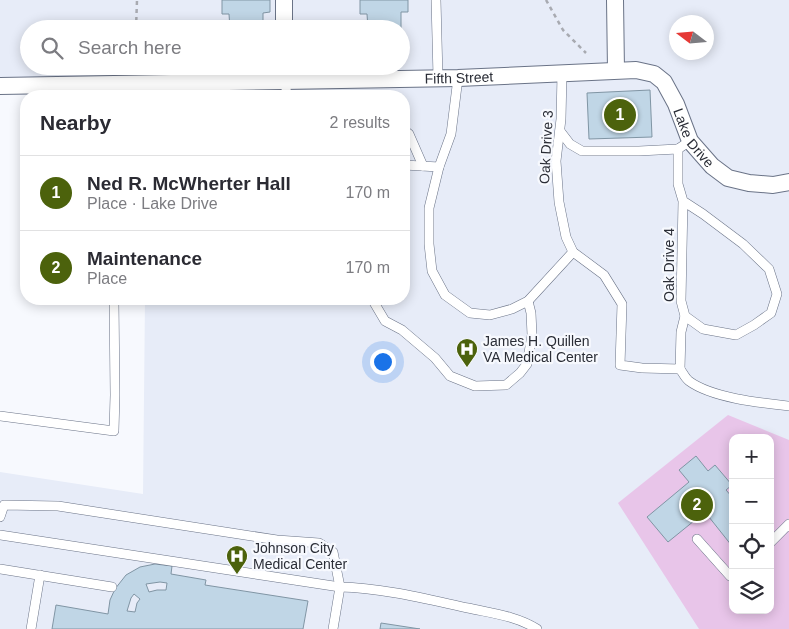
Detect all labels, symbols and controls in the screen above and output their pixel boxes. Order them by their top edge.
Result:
north arrow [669,15,714,60]
search box [20,20,410,75]
icon: search [38,34,66,62]
text: Search here [78,37,182,58]
street label: Fifth Street [425,68,494,87]
pin: 1 [604,96,636,134]
street label: Lake Drive [670,106,718,171]
street label: Oak Drive 3 [536,109,556,184]
text: Nearby [40,111,111,134]
text: 2 results [330,114,390,131]
text: Ned R. McWherter Hall [87,173,291,194]
text: 1 [52,184,60,201]
text: 170 m [346,184,390,201]
text: Place · Lake Drive [87,195,218,212]
street label: Oak Drive 4 [661,228,677,302]
text: Maintenance [87,248,202,269]
text: 2 [52,259,60,276]
text: 170 m [346,259,390,276]
text: Place [87,270,127,287]
place label: James H. Quillen VA Medical Center [483,333,598,365]
hospital icon: James H. Quillen VA Medical Center [455,337,479,368]
your location [370,349,396,375]
map controls [729,434,774,614]
button: + [729,434,774,479]
button: − [729,479,774,524]
pin: 2 [681,486,713,524]
button: locate [729,524,774,569]
place label: Johnson City Medical Center [253,540,347,572]
hospital icon: Johnson City Medical Center [225,544,249,575]
button: layers [729,569,774,614]

